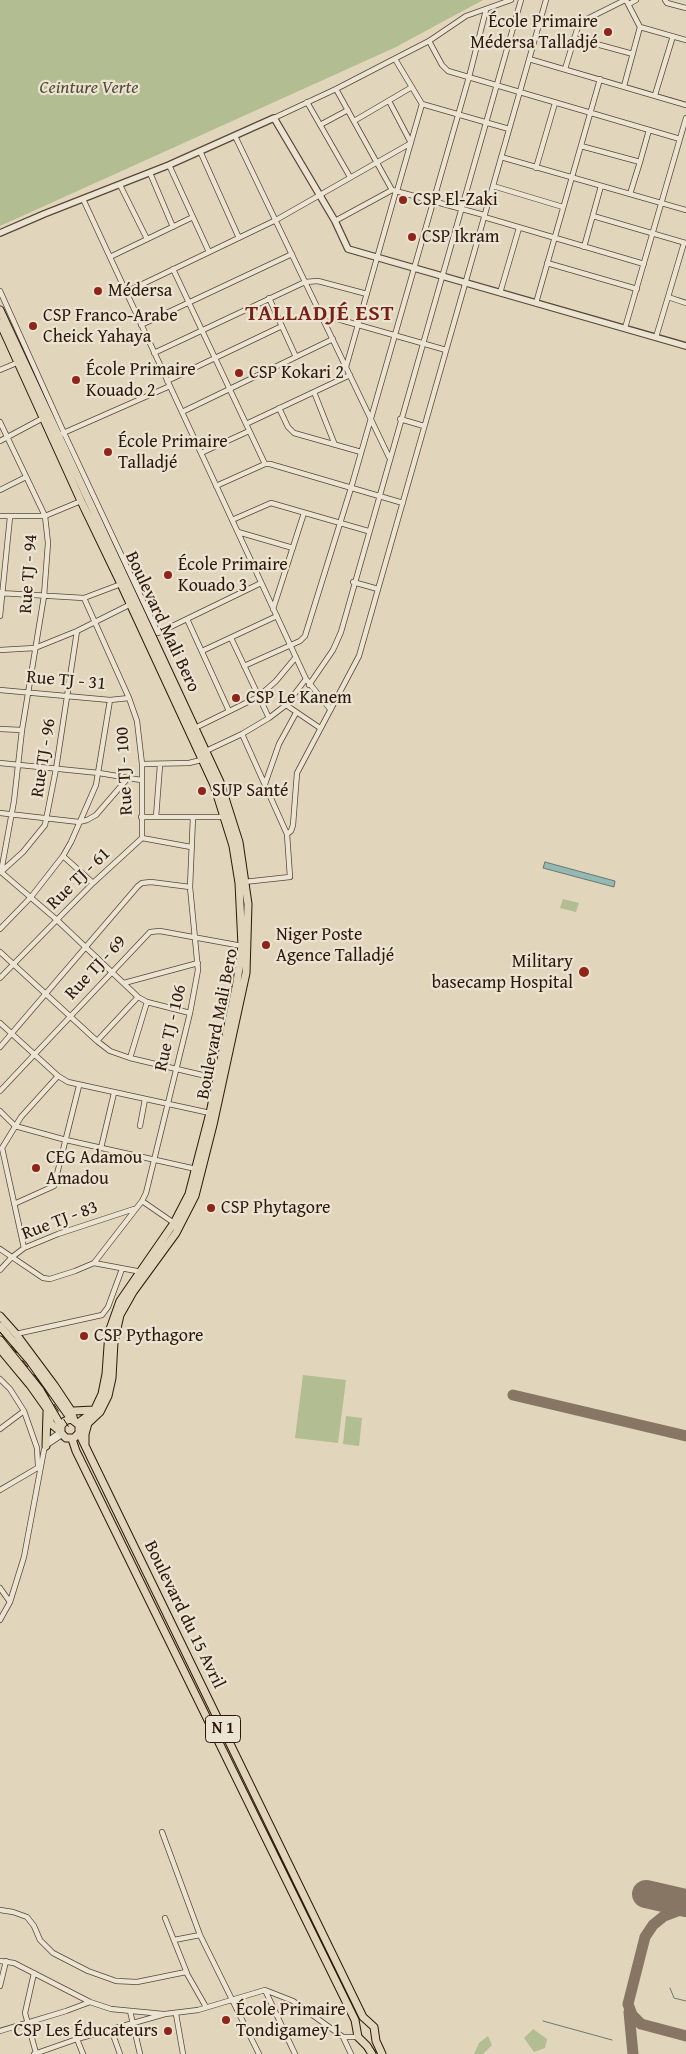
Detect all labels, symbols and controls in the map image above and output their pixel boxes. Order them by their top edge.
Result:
place label: École Primaire Médersa Talladjé [470,11,598,54]
marker: École Primaire Médersa Talladjé [602,26,614,38]
park label: Ceinture Verte [40,77,138,99]
place label: CSP El-Zaki [413,189,498,211]
marker: CSP El-Zaki [397,194,409,206]
place label: CSP Ikram [422,226,499,248]
marker: CSP Ikram [406,231,418,243]
place label: Médersa [108,280,172,302]
marker: Médersa [92,285,104,297]
district label: TALLADJÉ EST [244,301,396,327]
place label: CSP Franco-Arabe Cheick Yahaya [43,305,178,348]
marker: CSP Franco-Arabe Cheick Yahaya [27,320,39,332]
place label: École Primaire Kouado 2 [86,359,196,402]
place label: CSP Kokari 2 [249,362,344,384]
marker: CSP Kokari 2 [233,367,245,379]
marker: École Primaire Kouado 2 [70,374,82,386]
place label: École Primaire Talladjé [118,431,228,474]
marker: École Primaire Talladjé [102,446,114,458]
street label: Rue TJ - 94 [15,533,43,615]
street label: Boulevard Mali Bero [120,548,204,696]
place label: École Primaire Kouado 3 [178,554,288,596]
marker: École Primaire Kouado 3 [162,569,174,581]
street label: Rue TJ - 31 [25,667,107,695]
place label: CSP Le Kanem [246,687,352,709]
marker: CSP Le Kanem [230,692,242,704]
street label: Rue TJ - 96 [27,717,61,799]
street label: Rue TJ - 100 [112,726,138,816]
place label: SUP Santé [212,780,288,802]
marker: SUP Santé [196,785,208,797]
street label: Rue TJ - 61 [43,844,115,914]
place label: Niger Poste Agence Talladjé [276,924,394,966]
street label: Rue TJ - 69 [61,931,131,1005]
marker: Niger Poste Agence Talladjé [260,939,272,951]
street label: Boulevard Mali Bero [193,947,243,1101]
place label: Military basecamp Hospital [432,951,573,994]
marker: Military basecamp Hospital [577,965,591,979]
street label: Rue TJ - 106 [151,983,191,1073]
place label: CEG Adamou Amadou [46,1147,142,1190]
marker: CEG Adamou Amadou [30,1162,42,1174]
street label: Rue TJ - 83 [19,1197,101,1245]
place label: CSP Phytagore [221,1197,331,1219]
marker: CSP Phytagore [205,1202,217,1214]
place label: CSP Pythagore [94,1325,204,1347]
marker: CSP Pythagore [78,1330,90,1342]
street label: Boulevard du 15 Avril [139,1538,229,1692]
road number: N 1 [206,1716,240,1742]
place label: École Primaire Tondigamey 1 [236,1999,346,2042]
marker: École Primaire Tondigamey 1 [220,2014,232,2026]
place label: CSP Les Éducateurs [13,2020,158,2042]
marker: CSP Les Éducateurs [162,2025,174,2037]

